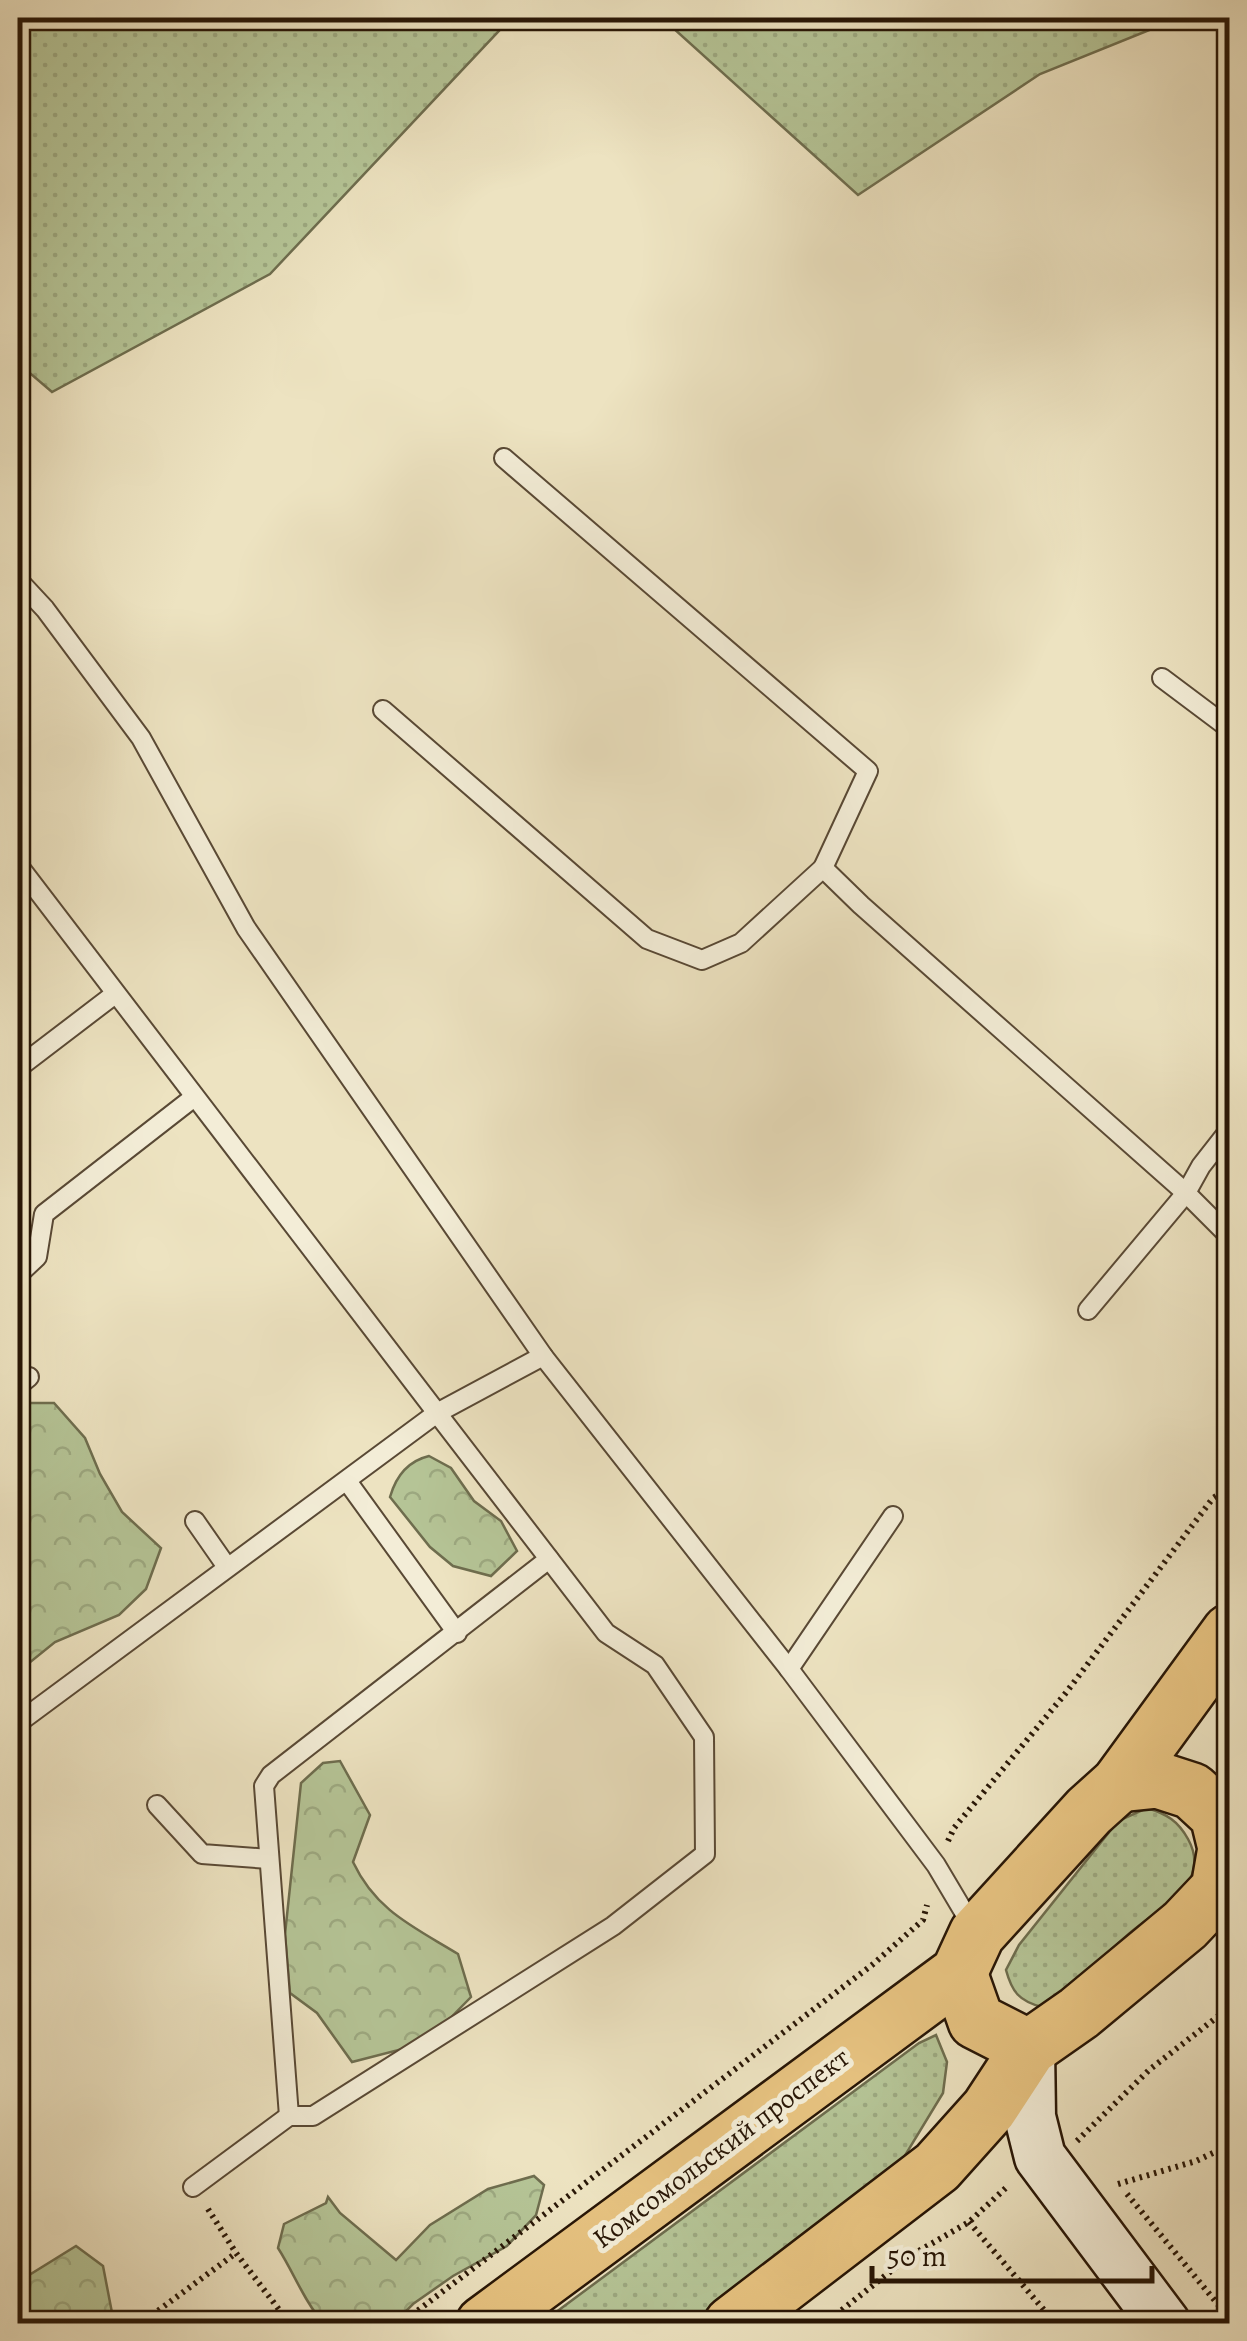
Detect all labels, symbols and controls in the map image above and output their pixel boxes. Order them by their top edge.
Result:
street label: Комсомольский проспект [585,2039,857,2257]
scale bar [872,2221,1152,2283]
text: 50 m [887,2236,947,2276]

